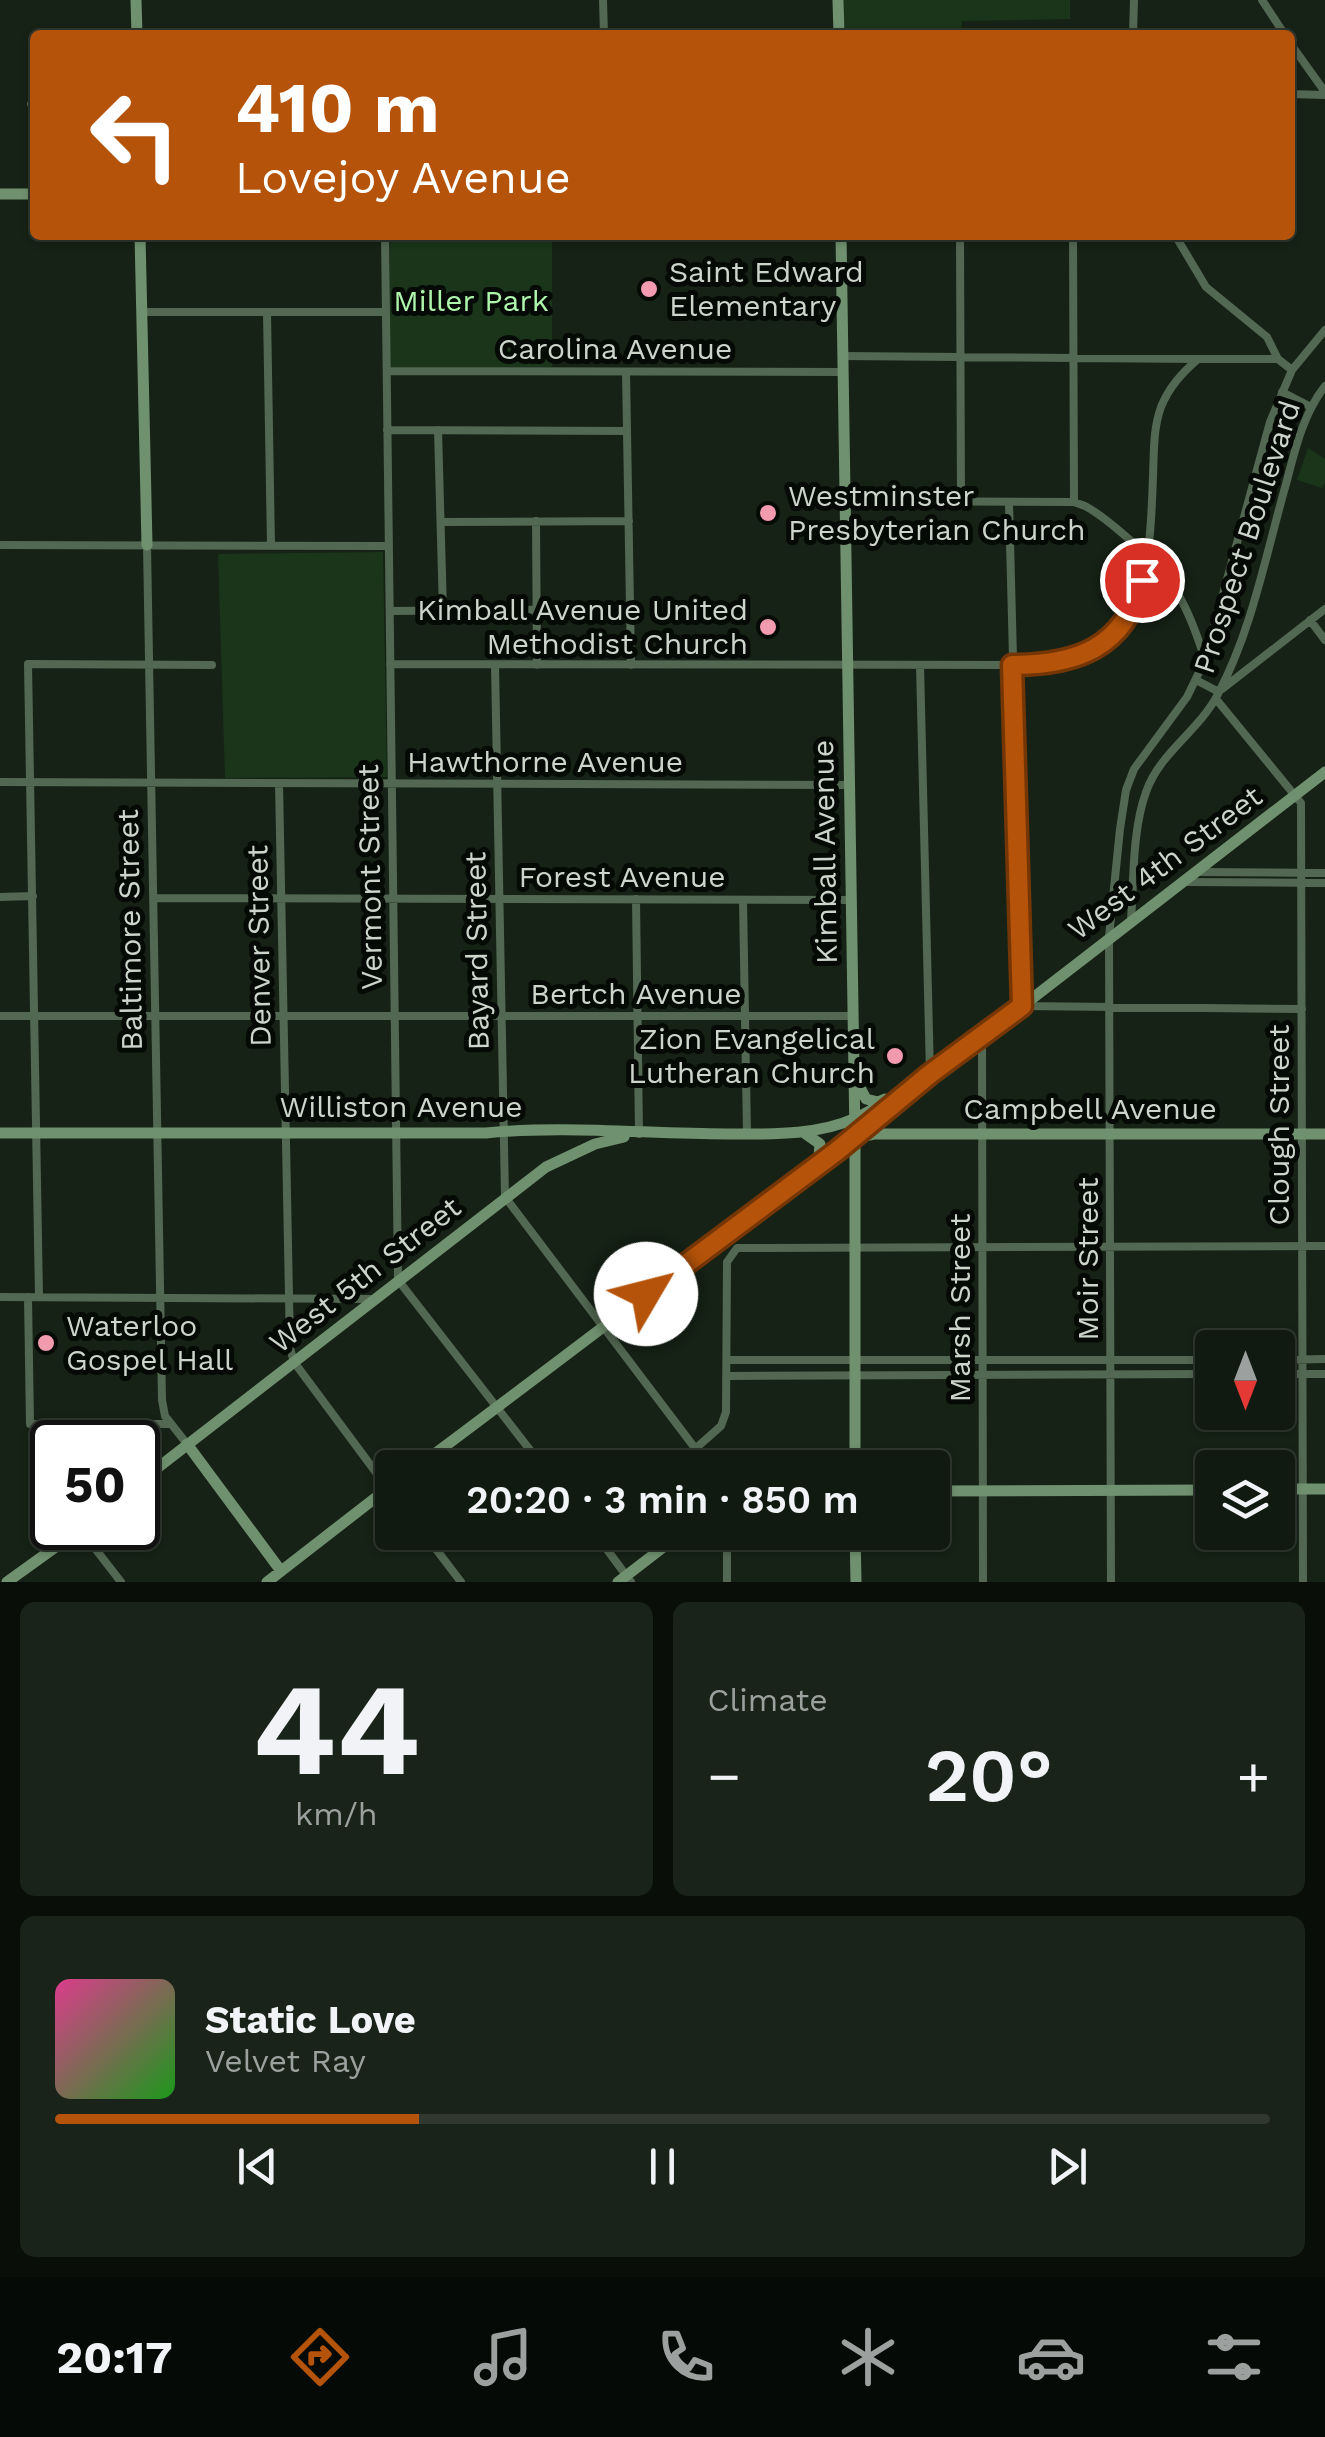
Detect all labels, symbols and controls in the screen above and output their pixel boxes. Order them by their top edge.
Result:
text: 410 m [235,67,440,149]
icon: left [70,70,200,200]
text: Lovejoy Avenue [235,151,571,204]
place label: Saint Edward Elementary [669,254,864,323]
marker: Saint Edward Elementary [638,278,660,300]
park label: Miller Park [393,283,549,318]
street label: Carolina Avenue [498,331,732,366]
street label: Prospect Boulevard [1186,396,1307,678]
place label: Westminster Presbyterian Church [788,478,1086,547]
marker: Westminster Presbyterian Church [757,502,779,524]
pin [1100,538,1185,623]
icon: arrive [1115,553,1170,608]
place label: Kimball Avenue United Methodist Church [417,592,748,661]
marker: Kimball Avenue United Methodist Church [757,616,779,638]
street label: Kimball Avenue [805,739,844,965]
street label: Hawthorne Avenue [407,744,683,779]
street label: Vermont Street [350,763,389,990]
street label: West 4th Street [1061,778,1269,947]
street label: Baltimore Street [110,808,149,1051]
street label: Denver Street [239,844,278,1047]
street label: Bayard Street [457,851,496,1051]
street label: Forest Avenue [518,859,726,894]
street label: Bertch Avenue [530,976,742,1011]
place label: Zion Evangelical Lutheran Church [628,1021,875,1090]
street label: Clough Street [1261,1024,1296,1226]
marker: Zion Evangelical Lutheran Church [884,1045,906,1067]
street label: Williston Avenue [279,1089,523,1124]
street label: Campbell Avenue [963,1091,1217,1126]
street label: Moir Street [1070,1177,1105,1341]
street label: West 5th Street [262,1189,468,1360]
street label: Marsh Street [942,1213,977,1402]
position arrow [594,1242,698,1346]
place label: Waterloo Gospel Hall [66,1308,233,1377]
north arrow [1195,1330,1295,1430]
map controls [1195,1330,1295,1550]
marker: Waterloo Gospel Hall [35,1332,57,1354]
speed limit sign: 50 [30,1420,160,1550]
button: layers [1195,1450,1295,1550]
text: 20:20 · 3 min · 850 m [466,1478,859,1522]
text: 44 [252,1653,420,1806]
text: Climate [708,1681,828,1719]
text: 20° [925,1731,1053,1819]
text: − [708,1744,741,1808]
text: + [1237,1744,1270,1808]
text: km/h [295,1795,377,1833]
text: Static Love [205,1998,416,2042]
text: Velvet Ray [205,2042,366,2080]
icon: previous [230,2139,285,2194]
icon: pause [635,2139,690,2194]
icon: next [1040,2139,1095,2194]
icon: directions [285,2322,355,2392]
icon: music [468,2322,538,2392]
icon: phone [651,2322,721,2392]
icon: climate [833,2322,903,2392]
icon: car [1016,2322,1086,2392]
icon: filters [1199,2322,1269,2392]
text: 20:17 [56,2331,173,2384]

